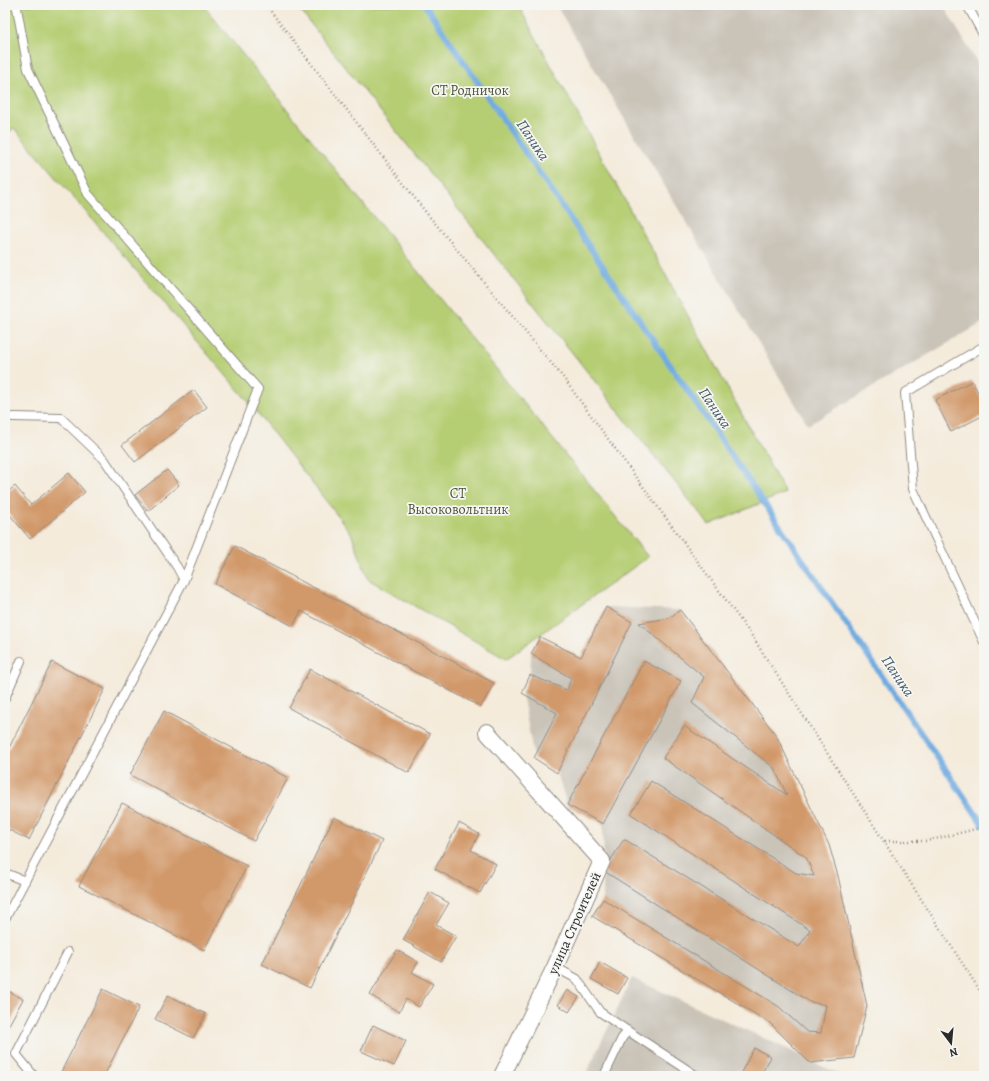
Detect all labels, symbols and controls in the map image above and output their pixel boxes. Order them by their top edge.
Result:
park label: СТ Родничок [431,81,509,100]
water label: Паника [512,115,554,165]
water label: Паника [694,383,736,433]
park label: СТ Высоковольтник [407,484,509,519]
water label: Паника [877,651,919,701]
street label: улица Строителей [543,869,606,978]
north arrow [931,1023,971,1063]
text: N [948,1044,960,1060]

